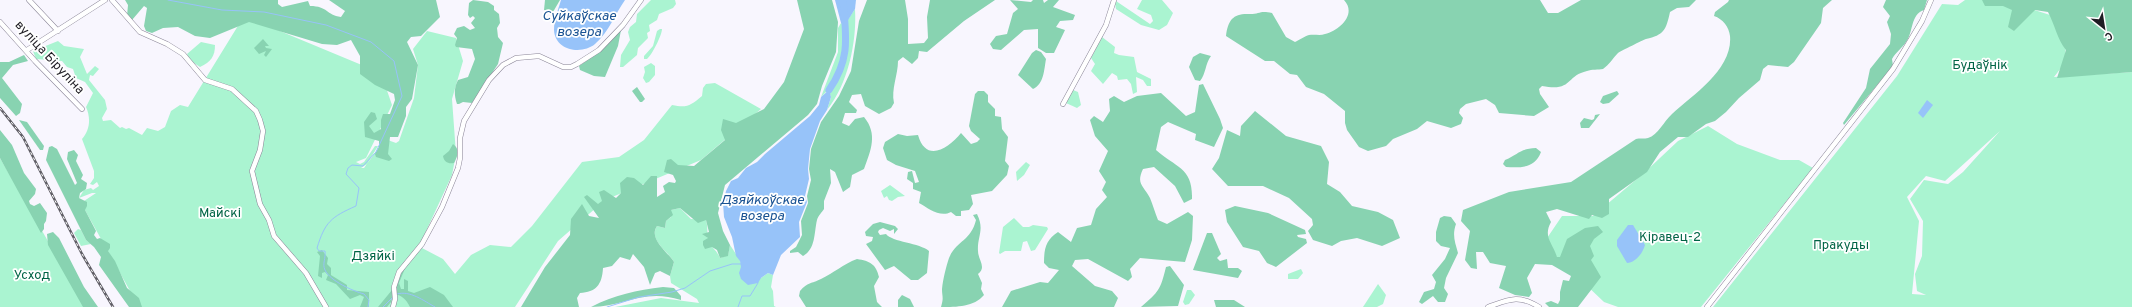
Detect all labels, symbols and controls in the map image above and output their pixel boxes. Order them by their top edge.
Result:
water label: Суйкаўскае возера [542,8,617,41]
north arrow [2084,8,2124,48]
street label: вуліца Біруліна [11,18,87,98]
text: С [2102,28,2115,44]
park label: Будаўнік [1952,58,2008,74]
water label: Дзяйкоўскае возера [720,192,805,225]
park label: Майскі [199,206,241,222]
park label: Кіравец-2 [1639,230,1701,246]
park label: Пракуды [1813,238,1869,254]
park label: Дзяйкі [351,249,395,265]
park label: Усход [14,268,51,284]

